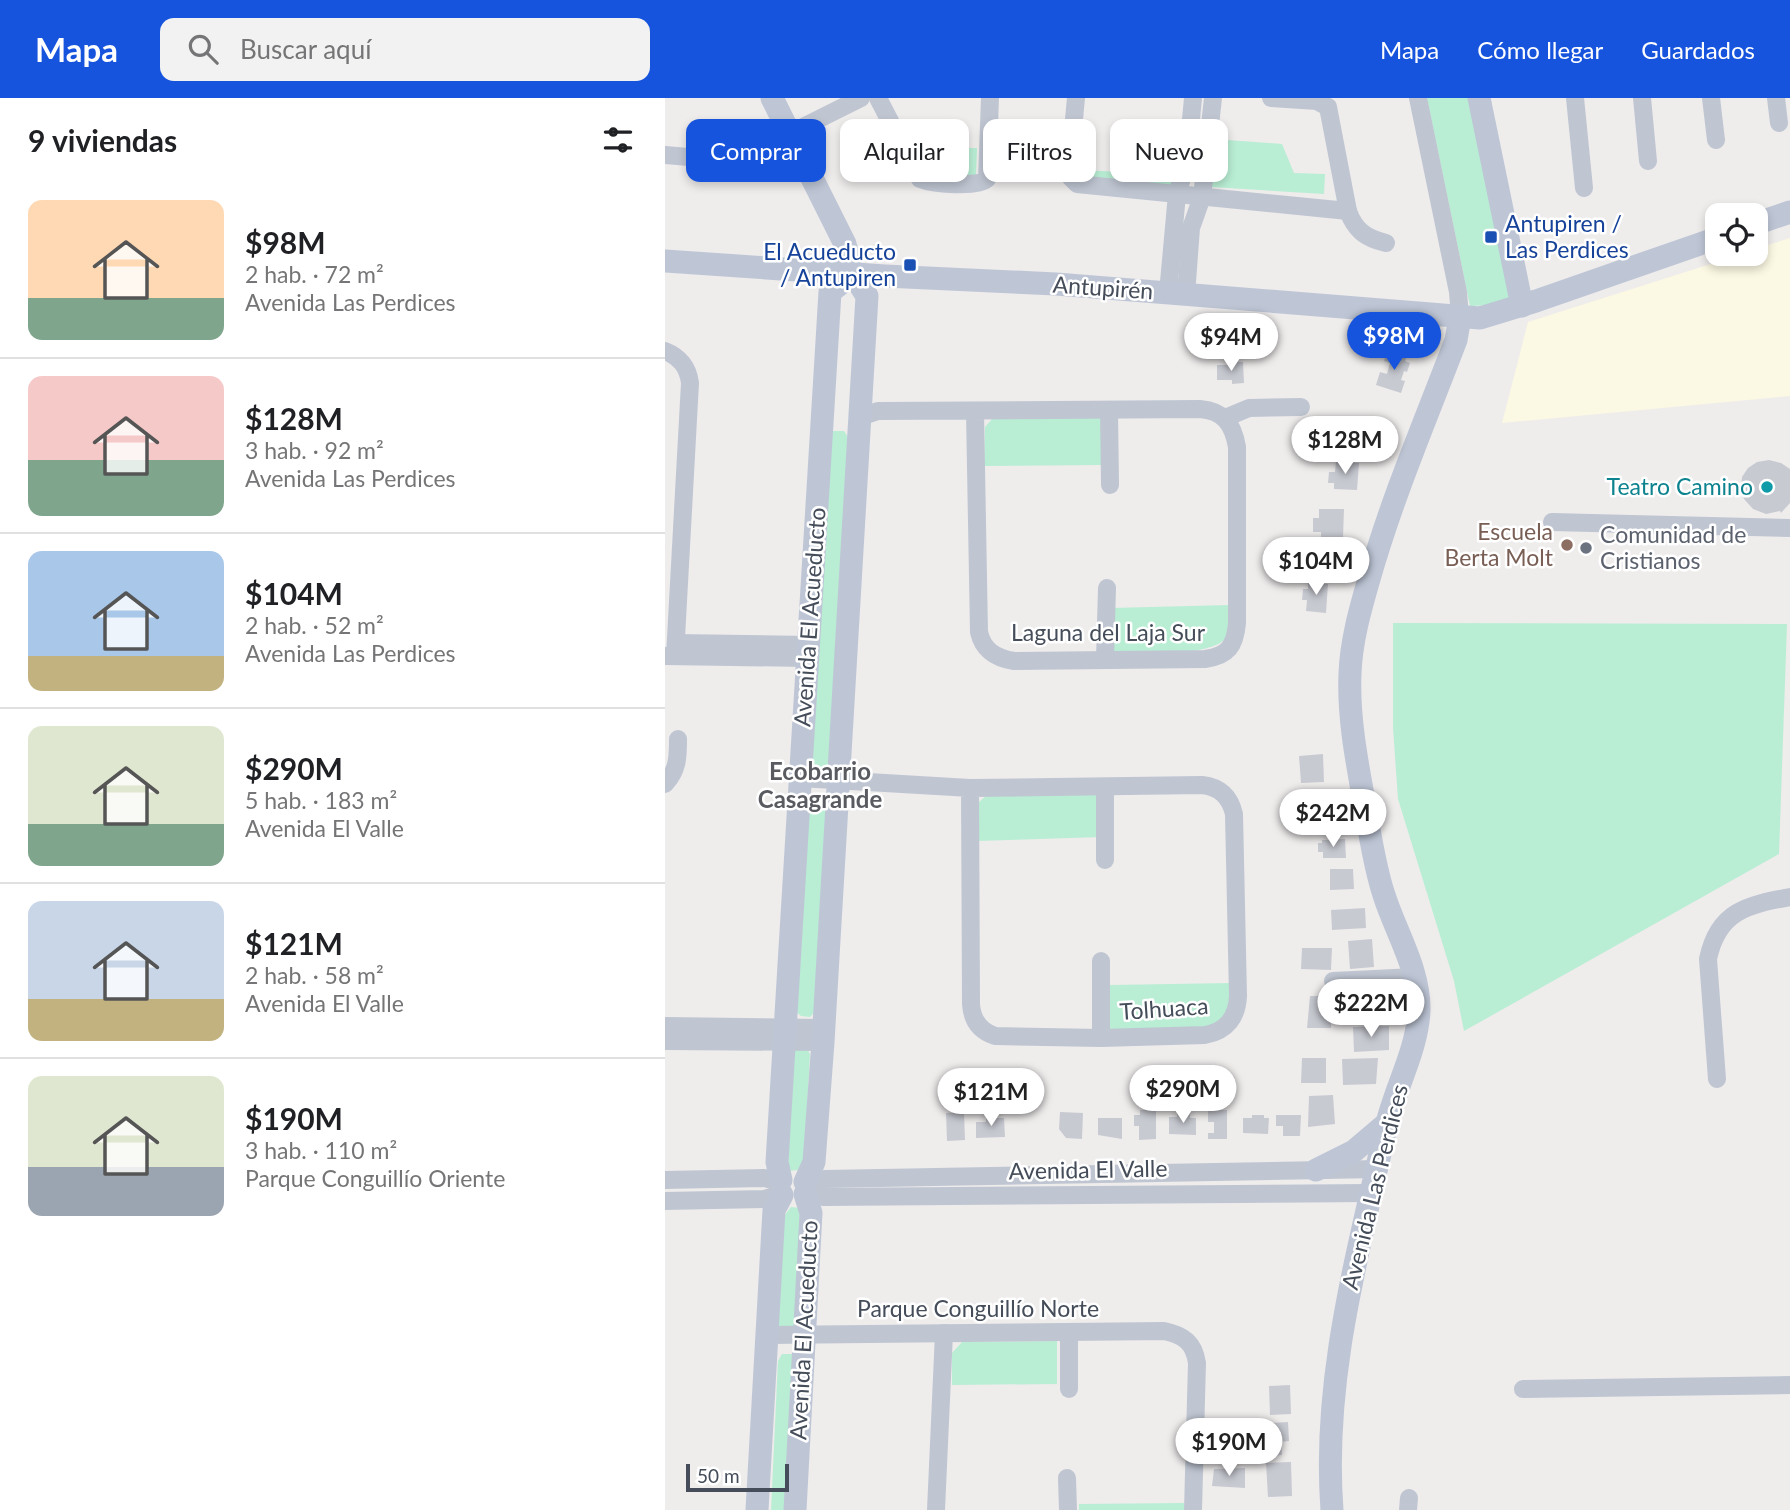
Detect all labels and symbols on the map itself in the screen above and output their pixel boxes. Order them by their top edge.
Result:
place label: Antupiren / Las Perdices [1505,209,1629,263]
marker: Antupiren / Las Perdices [1483,229,1499,245]
place label: El Acueducto / Antupiren [763,237,896,291]
marker: El Acueducto / Antupiren [902,257,918,273]
street label: Antupirén [1052,270,1154,304]
pin: $98M [1353,313,1435,372]
pin: $94M [1190,314,1272,373]
pin: $128M [1296,416,1394,476]
place label: Teatro Camino [1607,472,1753,500]
marker: Teatro Camino [1759,479,1775,495]
street label: Avenida El Acueducto [787,506,831,728]
place label: Escuela Berta Molt [1445,517,1554,571]
place label: Comunidad de Cristianos [1600,520,1746,574]
marker: Escuela Berta Molt [1559,537,1575,553]
pin: $104M [1267,538,1365,597]
marker: Comunidad de Cristianos [1578,540,1594,556]
street label: Laguna del Laja Sur [1011,618,1206,646]
district label: Ecobarrio Casagrande [758,756,882,813]
pin: $242M [1284,790,1382,849]
pin: $222M [1322,979,1420,1039]
street label: Tolhuaca [1119,991,1209,1025]
pin: $290M [1134,1066,1232,1125]
pin: $121M [942,1068,1040,1128]
street label: Avenida Las Perdices [1335,1081,1413,1292]
street label: Avenida El Valle [1008,1154,1168,1184]
street label: Avenida El Acueducto [783,1219,823,1440]
street label: Parque Conguillío Norte [857,1294,1099,1322]
pin: $190M [1180,1418,1278,1478]
scale bar [686,1461,789,1493]

